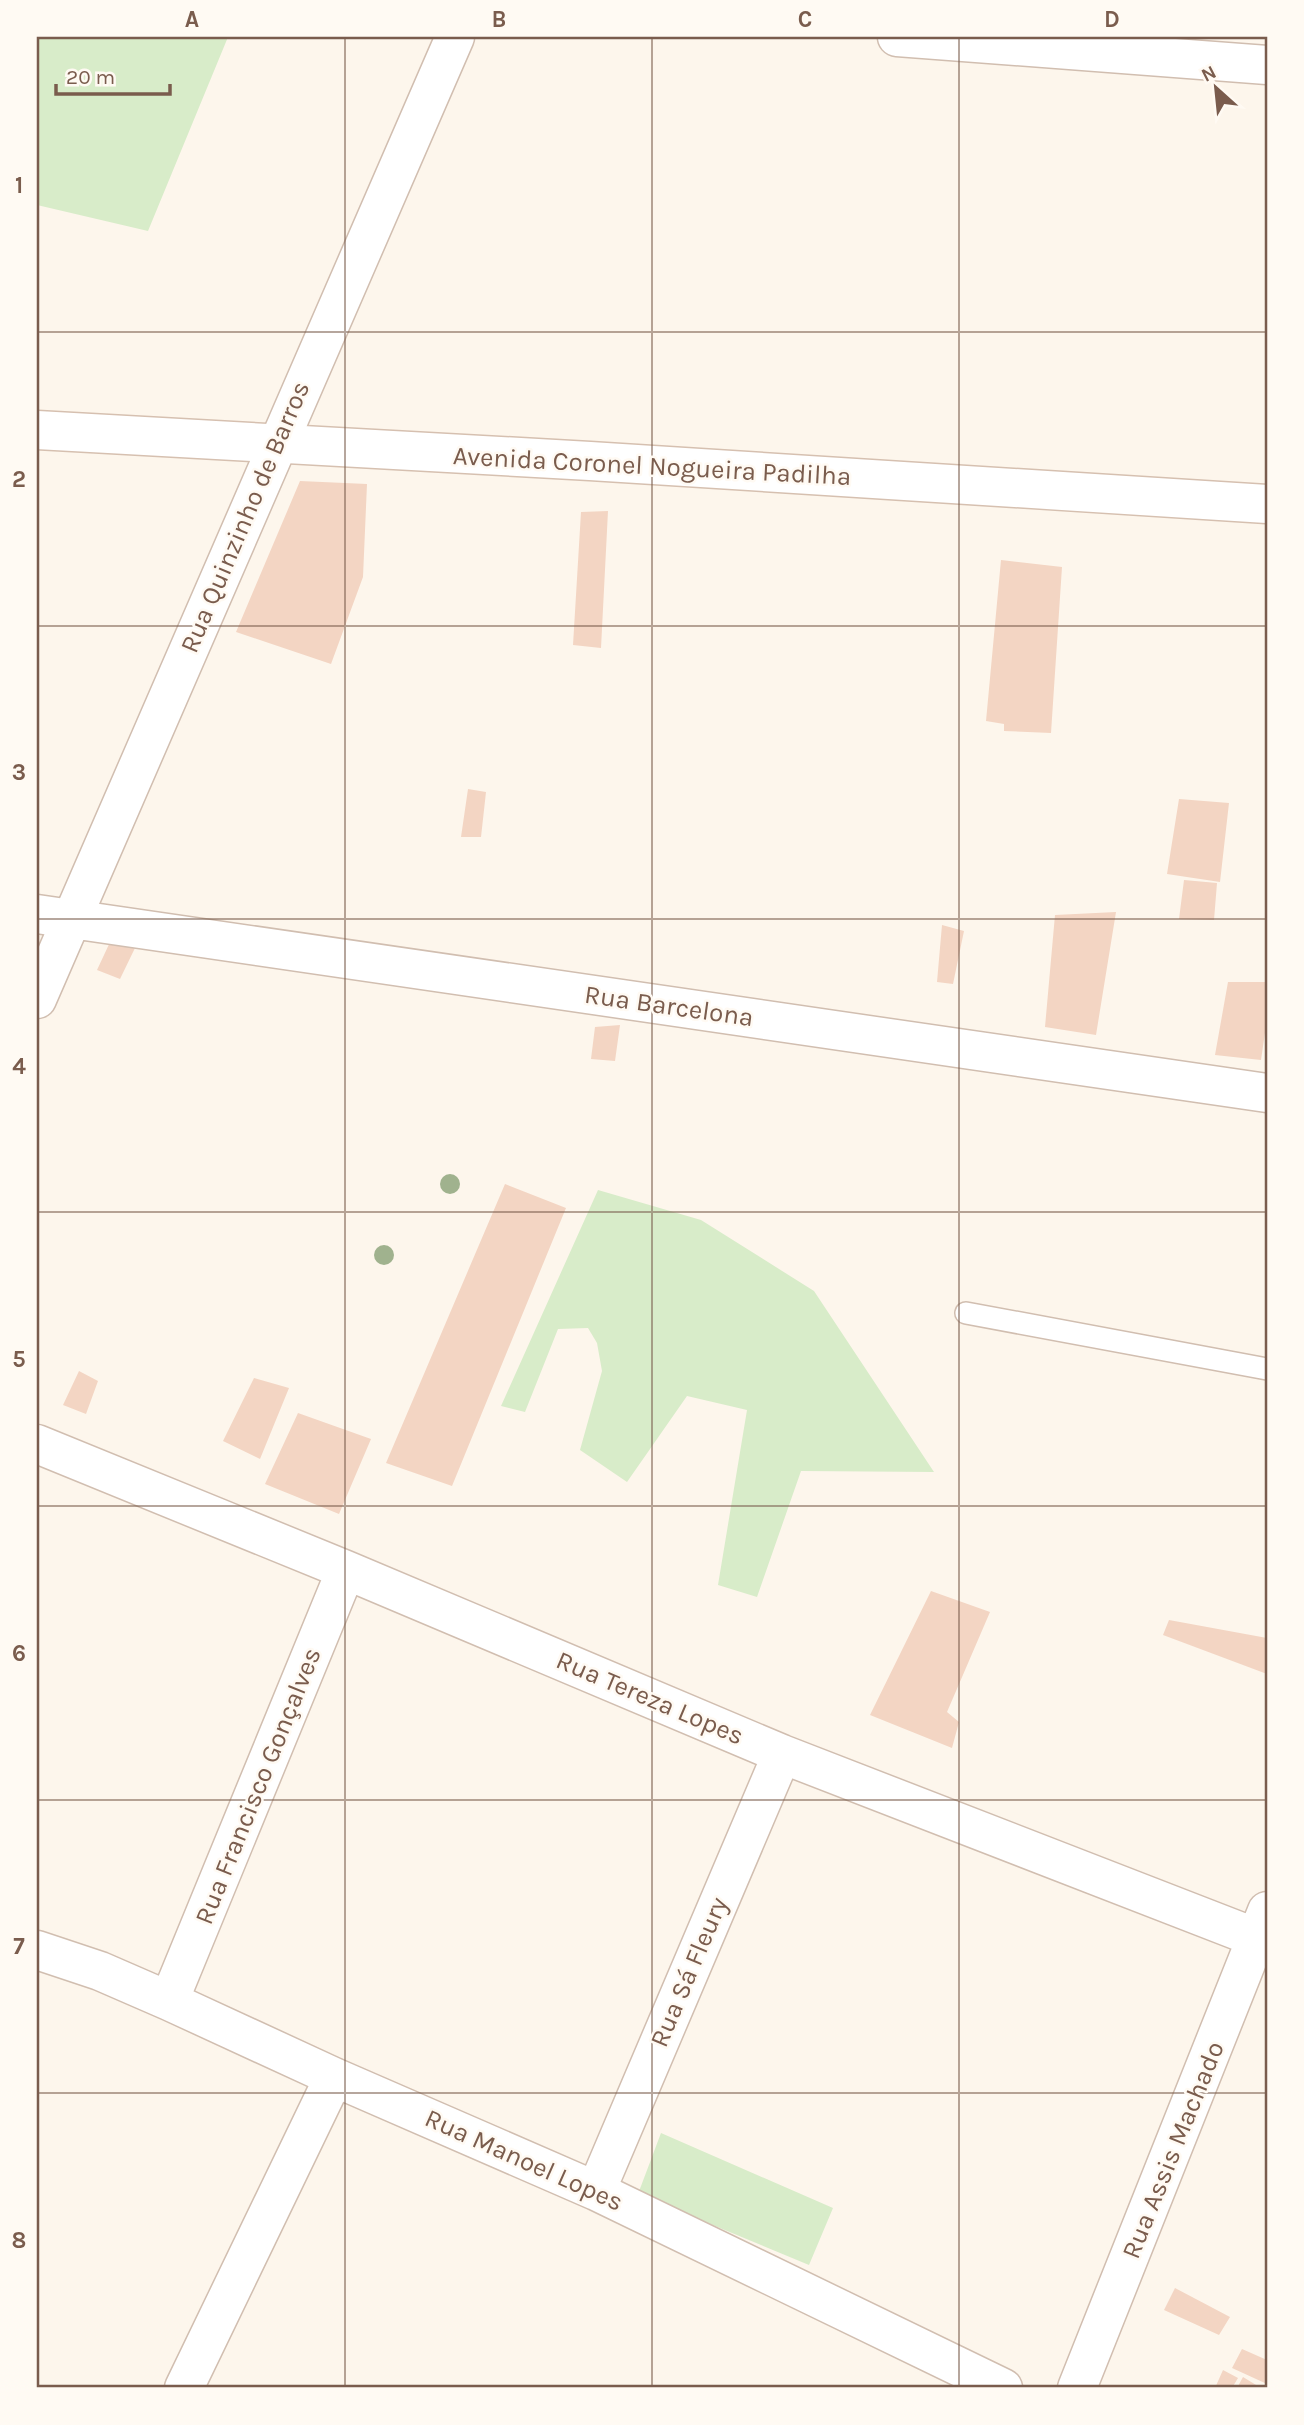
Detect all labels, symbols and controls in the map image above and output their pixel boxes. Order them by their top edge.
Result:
text: A [185,6,199,33]
text: B [492,6,506,33]
text: C [798,6,812,33]
text: D [1104,6,1120,33]
scale bar [56,52,170,96]
north arrow [1182,52,1252,122]
text: N [1198,61,1220,87]
text: 20 m [66,65,115,89]
text: 1 [15,172,23,199]
street label: Rua Quinzinho de Barros [174,376,316,658]
street label: Avenida Coronel Nogueira Padilha [452,440,852,492]
text: 2 [12,466,26,493]
text: 3 [12,759,26,786]
street label: Rua Barcelona [583,979,755,1033]
text: 4 [12,1053,26,1080]
text: 5 [12,1346,26,1373]
text: 6 [12,1640,26,1667]
street label: Rua Francisco Gonçalves [188,1643,328,1929]
street label: Rua Tereza Lopes [552,1645,748,1751]
street label: Rua Sá Fleury [643,1892,735,2052]
text: 7 [13,1933,25,1960]
street label: Rua Assis Machado [1115,2037,1231,2263]
street label: Rua Manoel Lopes [420,2102,628,2218]
text: 8 [12,2227,26,2254]

